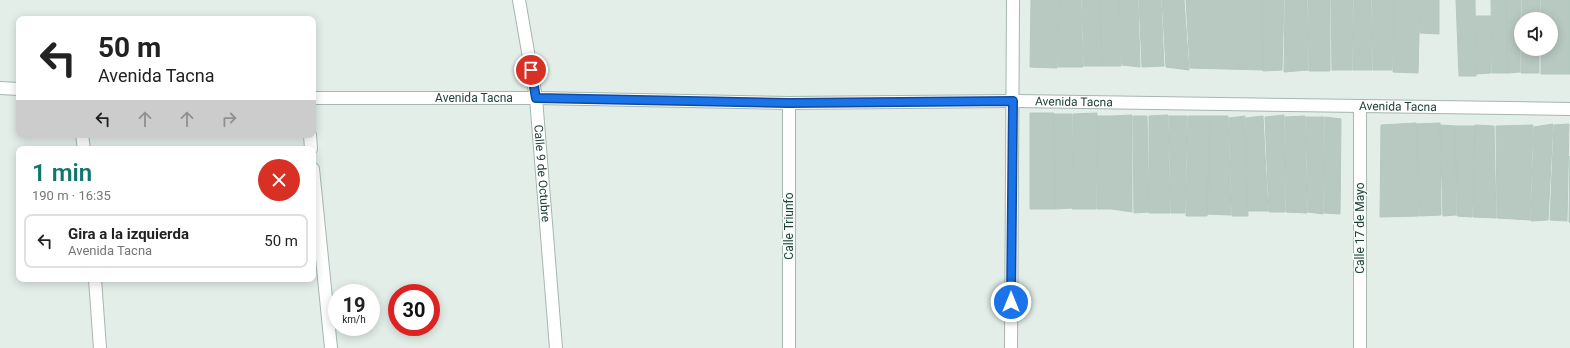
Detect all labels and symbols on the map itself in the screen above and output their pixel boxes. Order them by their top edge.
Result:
pin [514,53,548,87]
street label: Avenida Tacna [435,91,513,105]
street label: Avenida Tacna [1035,94,1113,109]
street label: Avenida Tacna [1359,99,1437,114]
street label: Calle 9 de Octubre [531,124,553,223]
street label: Calle 17 de Mayo [1353,182,1367,274]
street label: Calle Triunfo [782,192,796,260]
position arrow [990,281,1032,323]
speed limit sign: 30 [388,284,440,336]

